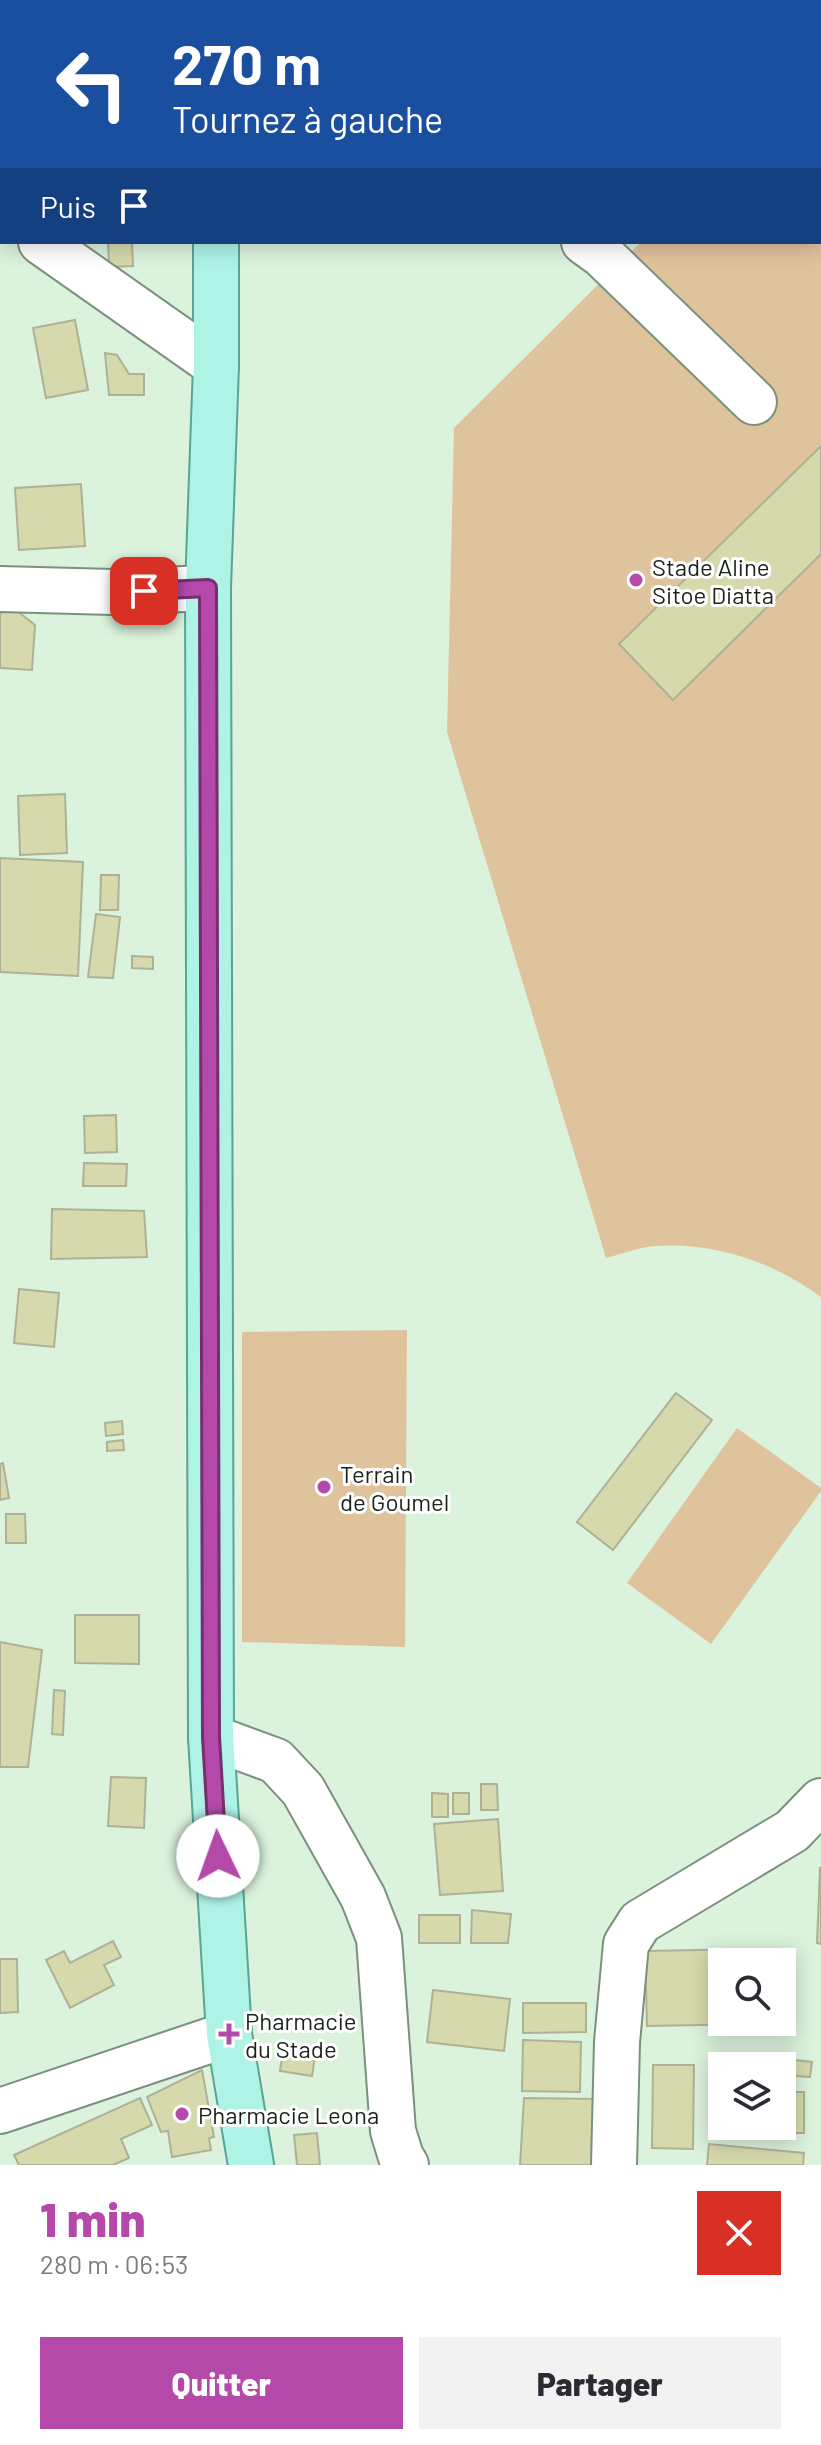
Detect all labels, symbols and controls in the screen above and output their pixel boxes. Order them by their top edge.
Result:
text: 270 m [172,29,321,96]
icon: left [40,32,144,136]
text: Tournez à gauche [172,97,443,140]
icon: arrive [112,184,156,228]
text: Puis [40,188,96,224]
place label: Stade Aline Sitoe Diatta [652,552,774,609]
pin [110,557,178,625]
icon: arrive [122,569,166,613]
marker: Stade Aline Sitoe Diatta [627,571,645,589]
place label: Terrain de Goumel [340,1459,449,1516]
marker: Terrain de Goumel [315,1478,333,1496]
position arrow [176,1814,260,1898]
map controls [708,1948,796,2140]
button: search [708,1948,796,2036]
place label: Pharmacie du Stade [245,2006,357,2063]
marker: Pharmacie du Stade [220,2025,238,2043]
button: layers [708,2052,796,2140]
place label: Pharmacie Leona [198,2100,379,2129]
marker: Pharmacie Leona [173,2105,191,2123]
text: 1 min [40,2189,146,2247]
button: close [697,2191,781,2275]
text: 280 m · 06:53 [40,2248,188,2279]
button: Quitter [40,2337,403,2429]
button: Partager [419,2337,781,2429]

